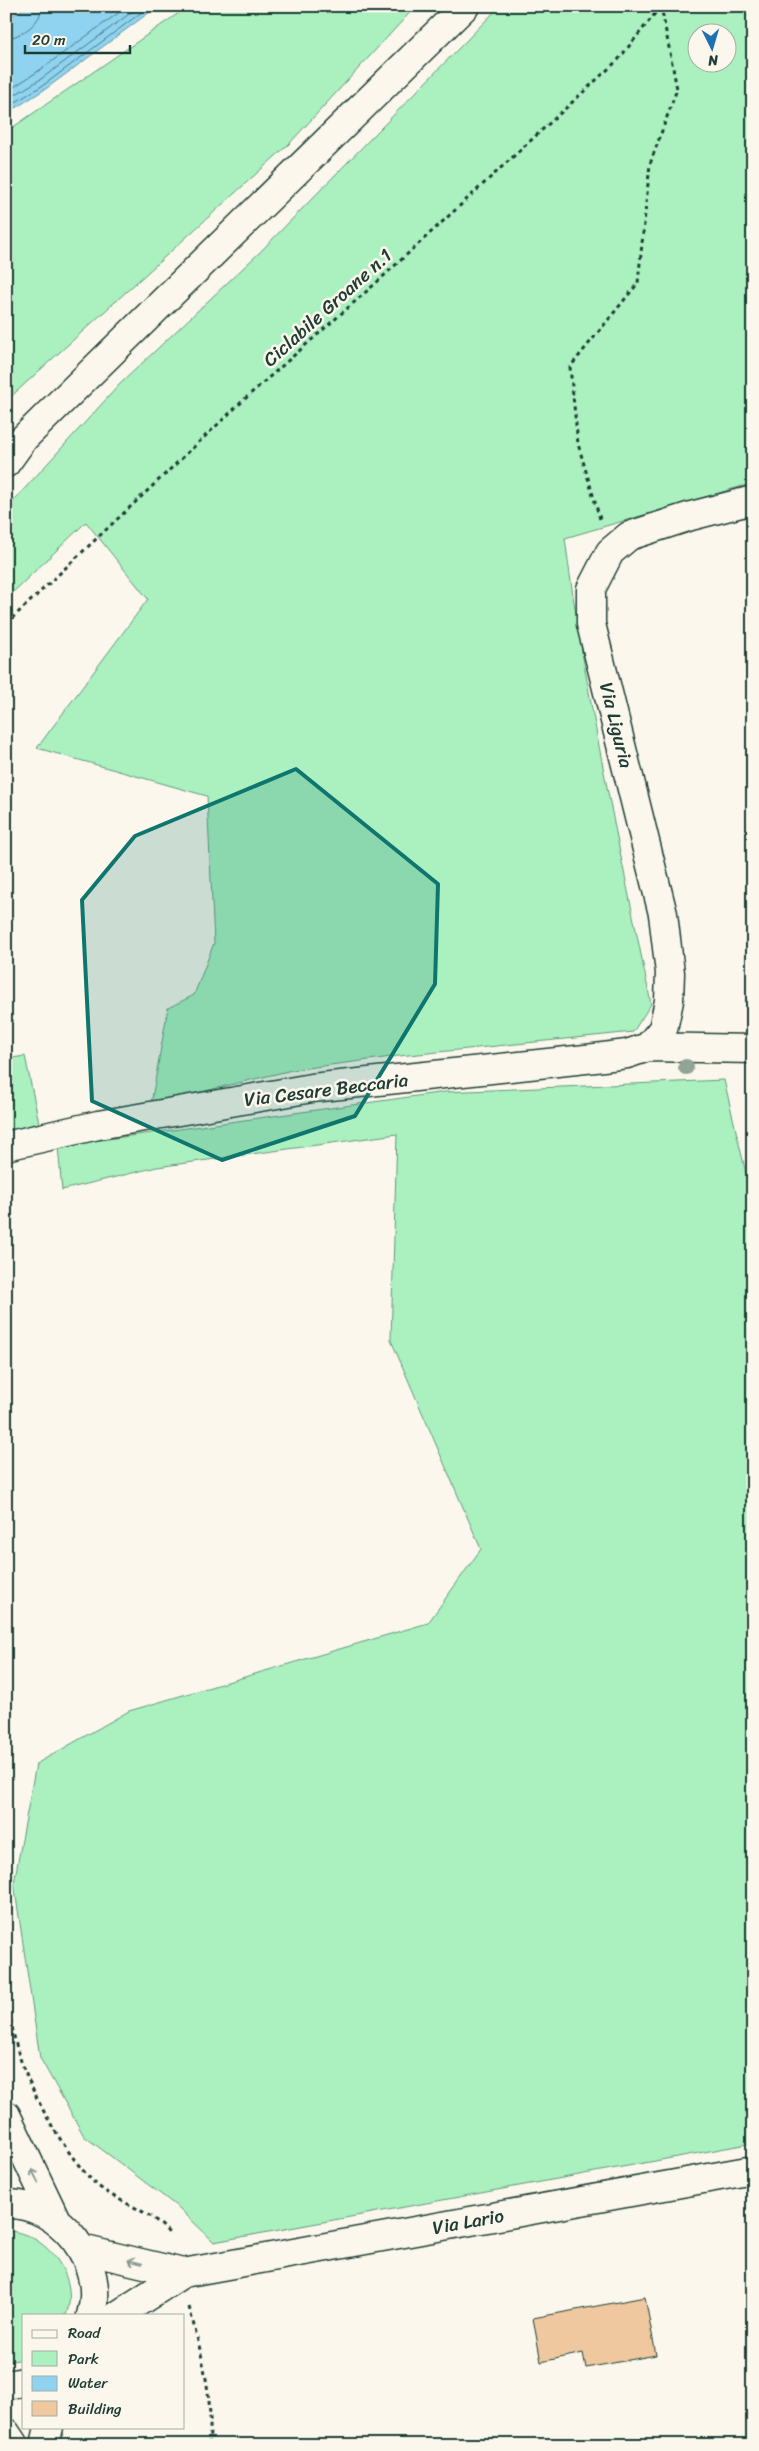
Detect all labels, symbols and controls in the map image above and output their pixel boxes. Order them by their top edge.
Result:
scale bar [25,22,130,54]
north arrow [686,22,736,72]
text: 20 m [32,27,66,53]
text: N [707,47,720,73]
street label: Ciclabile Groane n.1 [255,240,400,375]
street label: Via Liguria [590,679,643,772]
street label: Via Cesare Beccaria [242,1063,410,1116]
one-way arrow [30,2169,40,2184]
street label: Via Lario [430,2199,507,2244]
one-way arrow [128,2257,144,2266]
legend [22,2314,185,2428]
text: Road [68,2320,101,2346]
text: Park [68,2346,99,2372]
text: Water [68,2370,108,2396]
text: Building [68,2396,122,2422]

